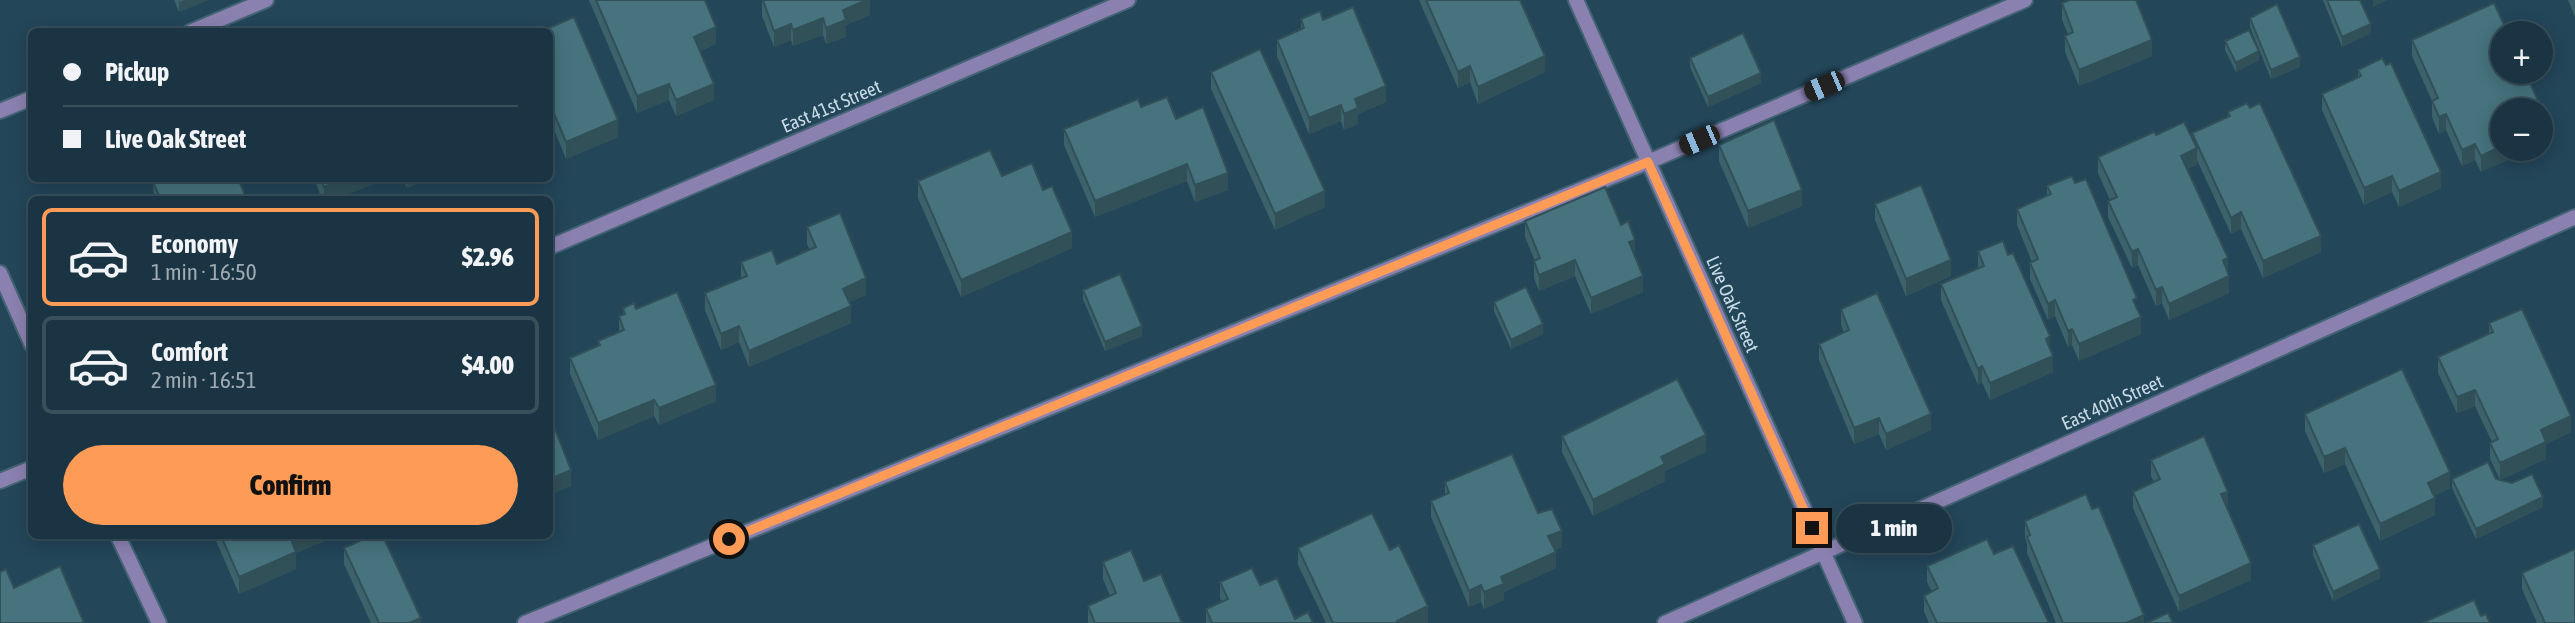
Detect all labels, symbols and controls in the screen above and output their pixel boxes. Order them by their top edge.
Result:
map controls [2490,21,2553,161]
button: + [2490,21,2553,84]
text: Pickup [105,57,169,87]
car [1801,68,1848,104]
street label: East 41st Street [778,75,884,137]
button: − [2490,98,2553,161]
car [1676,122,1723,158]
text: Live Oak Street [105,124,246,154]
icon: car [67,226,130,289]
text: Economy [151,229,238,259]
text: $2.96 [462,242,514,272]
street label: Live Oak Street [1702,252,1764,356]
text: 1 min · 16:50 [151,259,257,285]
icon: car [67,334,130,397]
text: Comfort [151,337,228,367]
text: $4.00 [462,350,514,380]
text: 2 min · 16:51 [151,367,257,393]
street label: East 40th Street [2058,370,2166,434]
button: Confirm [63,445,518,525]
callout: 1 min [1836,504,1952,552]
route end [1796,512,1828,544]
text: 1 min [1871,515,1917,541]
route start [713,523,745,555]

